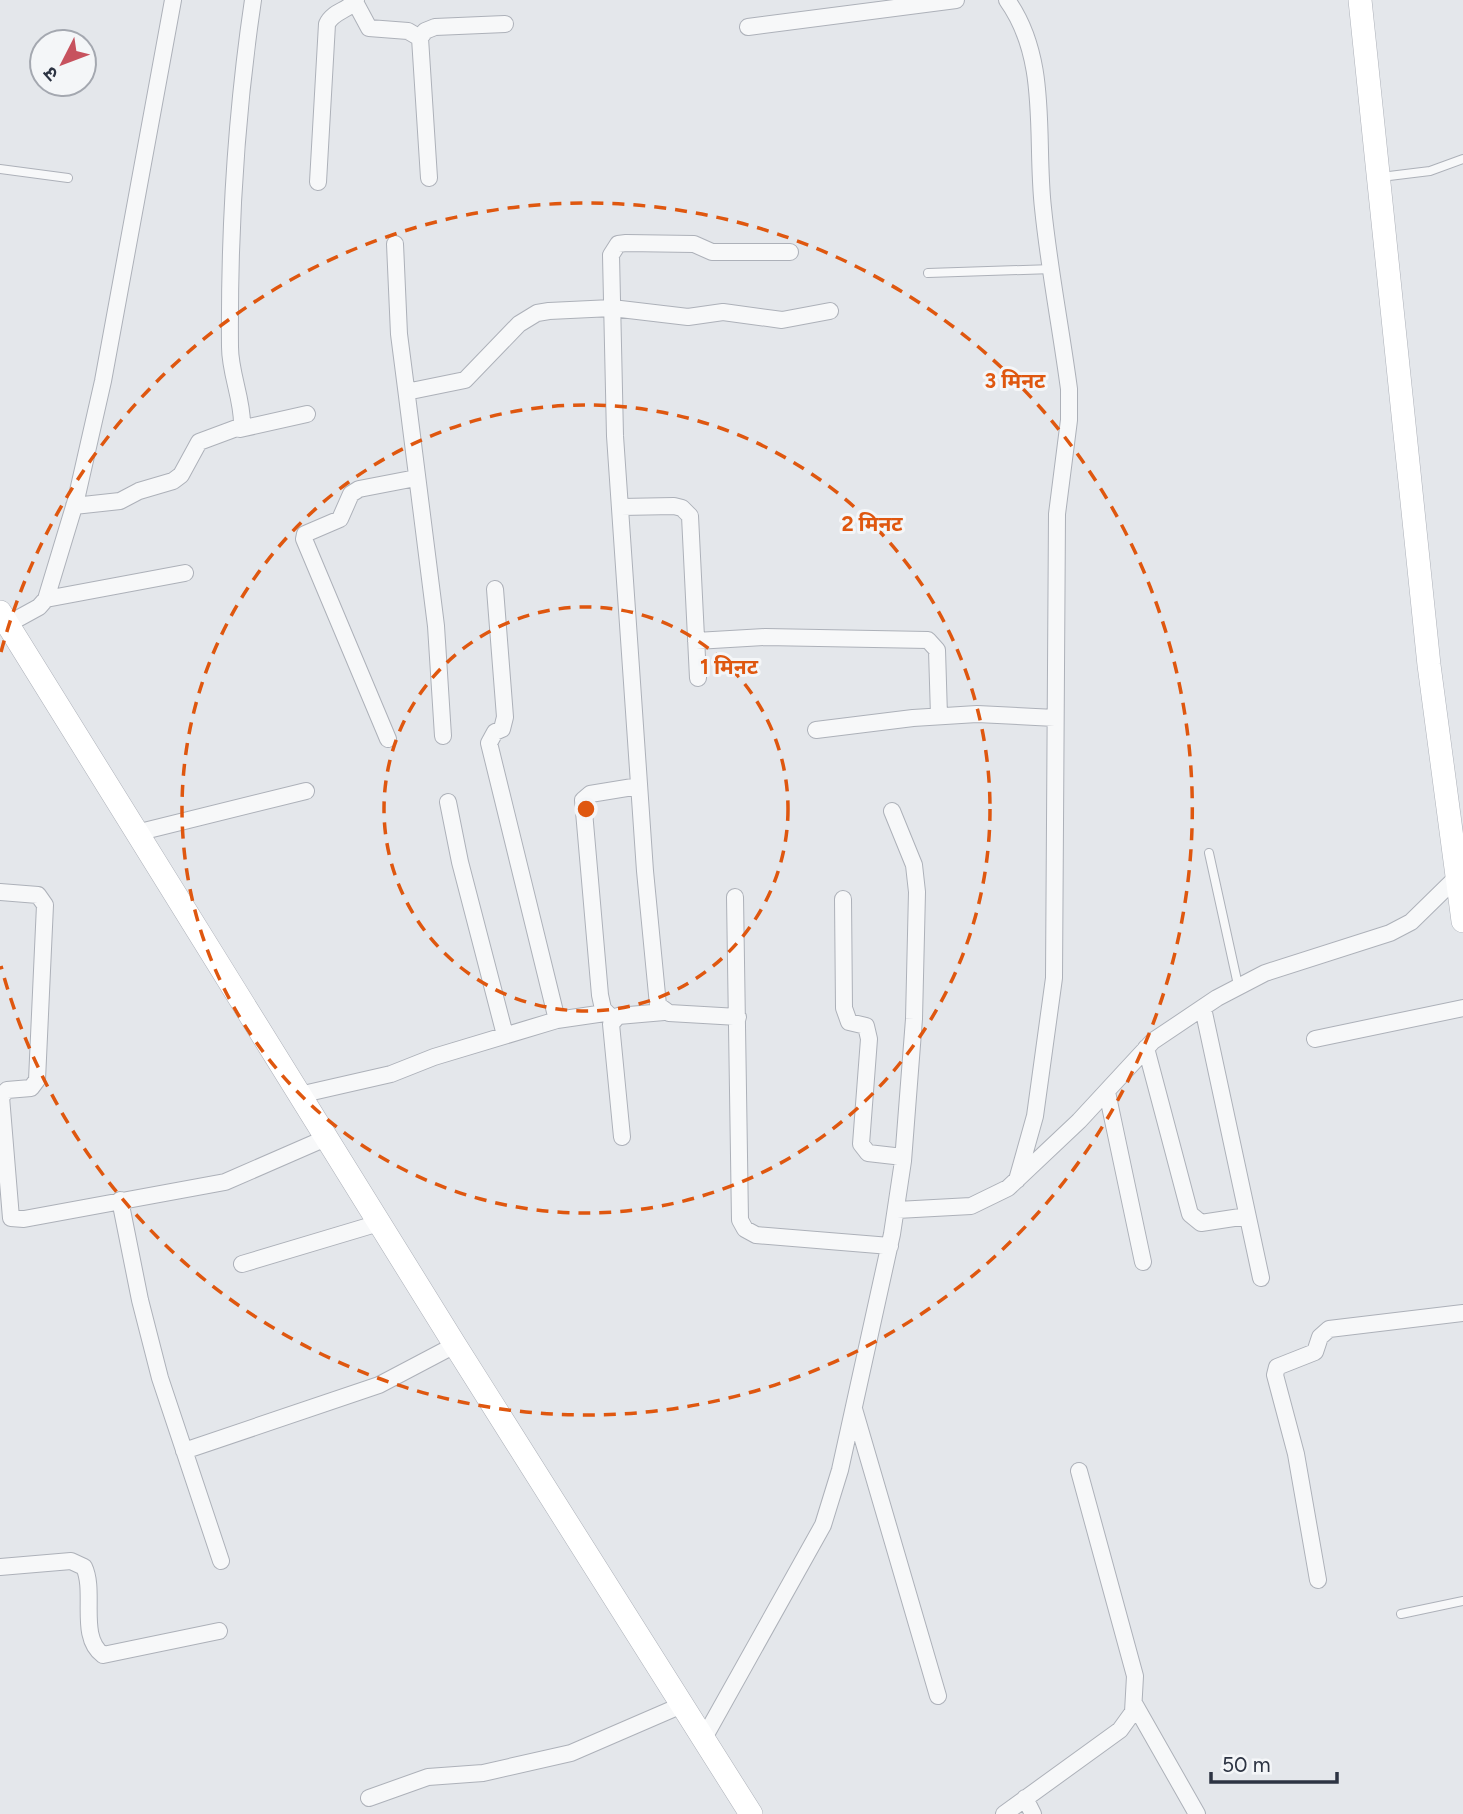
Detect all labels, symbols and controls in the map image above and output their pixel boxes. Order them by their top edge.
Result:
north arrow [28,28,98,98]
text: उ [38,62,63,86]
text: 3 मिनट [985,368,1046,393]
text: 2 मिनट [841,511,903,536]
text: 1 मिनट [700,654,759,679]
centre of rings [574,797,598,821]
scale bar [1211,1741,1337,1785]
text: 50 m [1222,1752,1271,1777]

